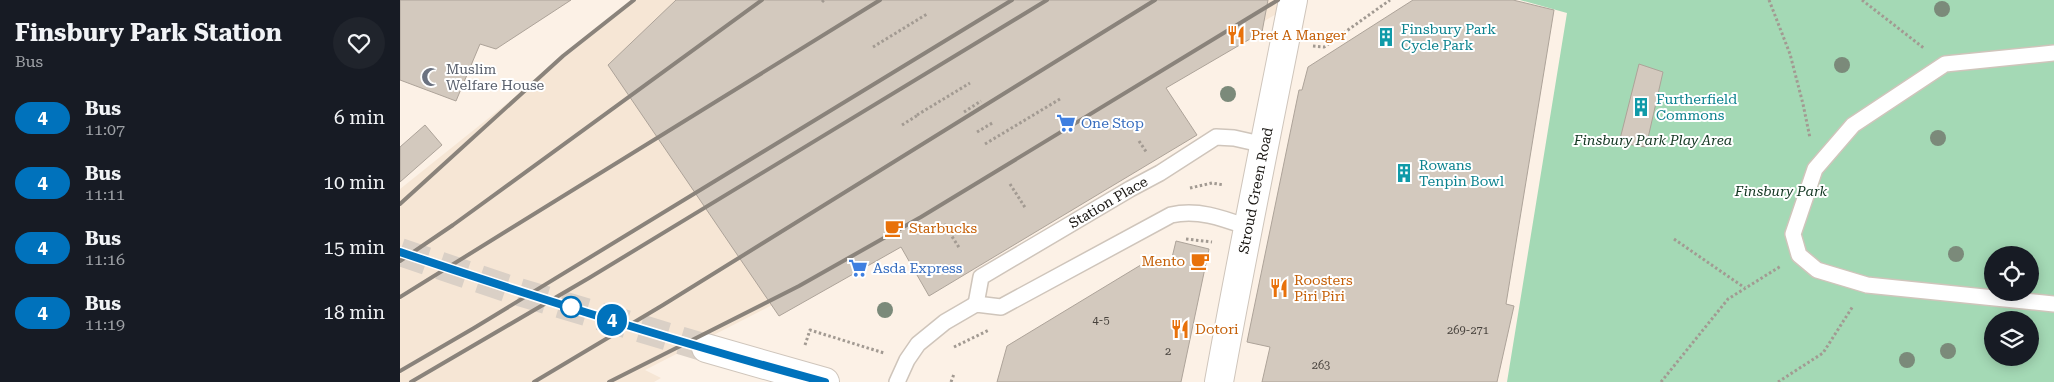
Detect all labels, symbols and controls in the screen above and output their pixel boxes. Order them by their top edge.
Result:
button: heart [333,17,385,69]
text: Finsbury Park Station [15,19,282,47]
place label: Finsbury Park Cycle Park [1401,21,1496,53]
restaurant icon: Pret A Manger [1225,24,1247,46]
building icon: Finsbury Park Cycle Park [1375,26,1397,48]
place label: Pret A Manger [1251,27,1347,43]
text: Bus [15,52,43,71]
place label: Muslim Welfare House [446,61,545,93]
mosque icon: Muslim Welfare House [420,66,442,88]
place label: Furtherfield Commons [1656,91,1737,123]
building icon: Furtherfield Commons [1630,96,1652,118]
text: Bus [85,97,121,120]
text: 6 min [334,106,385,129]
text: 4 [37,107,48,128]
supermarket icon: One Stop [1055,112,1077,134]
place label: One Stop [1081,115,1144,131]
text: 11:07 [85,120,125,139]
street label: Stroud Green Road [1235,126,1276,255]
park label: Finsbury Park Play Area [1573,132,1732,148]
place label: Rowans Tenpin Bowl [1419,157,1505,189]
text: Bus [85,162,121,185]
building icon: Rowans Tenpin Bowl [1393,162,1415,184]
text: 10 min [323,171,385,194]
text: 4 [37,172,48,193]
street label: Station Place [1066,173,1151,231]
park label: Finsbury Park [1734,183,1828,199]
text: 11:11 [85,185,125,204]
cafe icon: Starbucks [883,217,905,239]
place label: Starbucks [909,220,977,236]
text: Bus [85,227,121,250]
text: 15 min [323,236,385,259]
text: 4 [37,237,48,258]
map controls [1984,246,2039,366]
button: locate [1984,246,2039,301]
text: 11:16 [85,250,125,269]
cafe icon: Mento [1189,250,1211,272]
place label: Mento [1141,253,1185,269]
supermarket icon: Asda Express [847,257,869,279]
place label: Asda Express [873,260,963,276]
place label: Roosters Piri Piri [1294,272,1353,304]
restaurant icon: Roosters Piri Piri [1268,277,1290,299]
text: Bus [85,292,121,315]
unlabelled marker [560,296,582,318]
text: 18 min [323,301,385,324]
text: 4 [37,302,48,323]
line badge: 4 [596,304,628,336]
text: 4 [607,309,617,330]
button: layers [1984,311,2039,366]
house number: 4-5 [1092,314,1110,327]
text: 11:19 [85,315,125,334]
restaurant icon: Dotori [1169,318,1191,340]
place label: Dotori [1195,321,1239,337]
house number: 269-271 [1447,324,1489,337]
house number: 2 [1165,345,1171,358]
house number: 263 [1312,359,1330,372]

